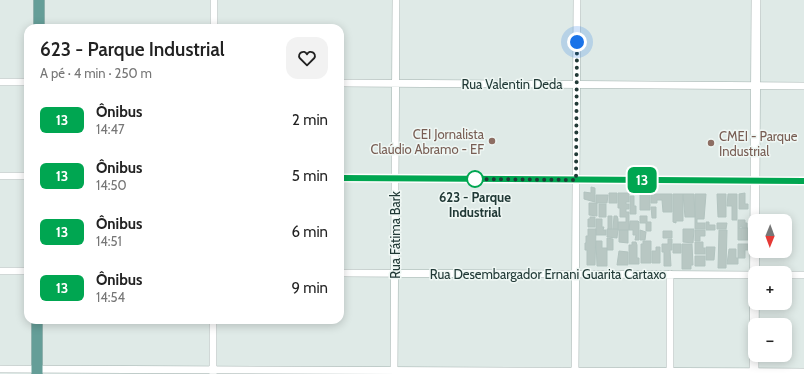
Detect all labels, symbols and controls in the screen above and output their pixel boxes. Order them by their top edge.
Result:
your location [567,32,587,52]
button: heart [286,37,328,79]
text: 623 - Parque Industrial [40,38,225,61]
text: A pé · 4 min · 250 m [40,65,152,81]
street label: Rua Valentin Deda [462,76,563,92]
text: Ônibus [96,103,142,121]
text: 13 [56,111,68,129]
text: 2 min [292,111,328,129]
text: 14:47 [96,121,125,137]
place label: CEI Jornalista Claúdio Abramo - EF [370,126,485,157]
place label: CMEI - Parque Industrial [719,128,798,159]
marker: CEI Jornalista Claúdio Abramo - EF [487,136,497,146]
marker: CMEI - Parque Industrial [706,138,716,148]
text: Ônibus [96,159,142,177]
text: 13 [56,167,68,185]
text: 5 min [292,167,328,185]
line badge: 13 [624,167,660,193]
marker: 623 - Parque Industrial [466,170,484,188]
text: 13 [636,171,648,189]
text: 14:50 [96,177,127,193]
place label: 623 - Parque Industrial [439,189,511,220]
street label: Rua Fátima Bark [387,191,403,279]
north arrow [748,214,792,258]
map controls [748,214,792,362]
text: Ônibus [96,215,142,233]
text: 13 [56,223,68,241]
text: 6 min [291,223,328,241]
text: 14:51 [96,233,122,249]
street label: Rua Desembargador Ernani Guarita Cartaxo [430,266,666,282]
button: + [748,266,792,310]
text: Ônibus [96,271,142,289]
text: 13 [56,279,68,297]
text: 9 min [291,279,328,297]
text: 14:54 [96,289,125,305]
button: − [748,318,792,362]

